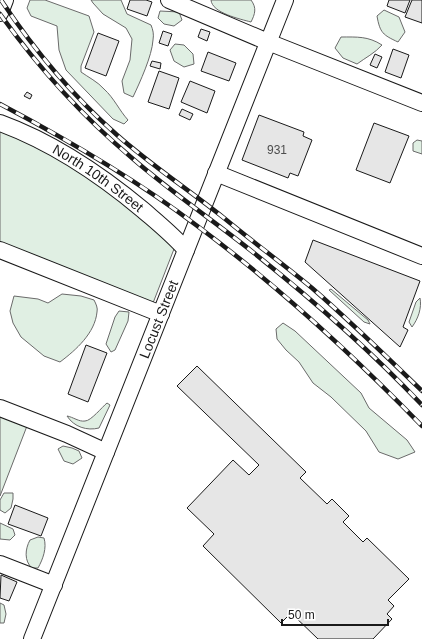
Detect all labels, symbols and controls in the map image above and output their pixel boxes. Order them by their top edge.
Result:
street label: North 10th Street [50,141,147,215]
house number: 931 [267,143,287,157]
street label: Locust Street [136,278,181,360]
scale bar [282,601,388,627]
text: 50 m [288,608,315,622]

